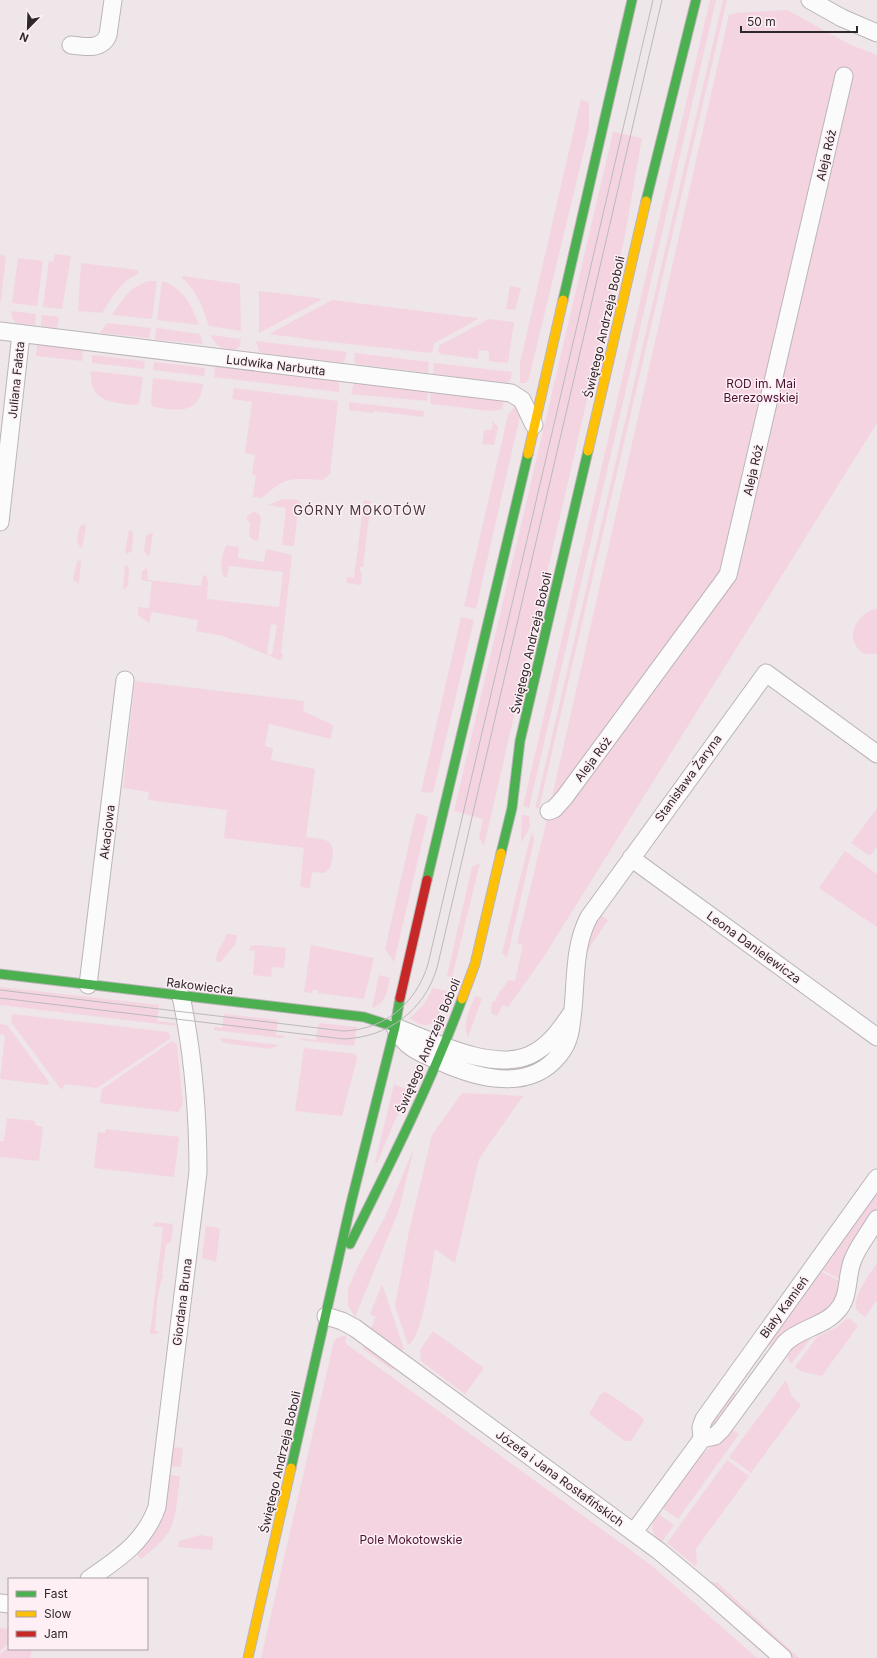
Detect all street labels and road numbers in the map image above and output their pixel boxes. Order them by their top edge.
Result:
street label: Aleja Róż [813,128,839,182]
street label: Świętego Andrzeja Boboli [580,254,628,399]
street label: Juliana Fałata [4,341,28,419]
street label: Ludwika Narbutta [225,351,327,379]
street label: Aleja Róż [740,443,766,497]
street label: Świętego Andrzeja Boboli [507,570,555,715]
street label: Stanisława Żaryna [651,732,725,824]
street label: Aleja Róż [571,734,615,784]
street label: Akacjowa [96,804,118,860]
street label: Leona Danielewicza [704,908,804,986]
street label: Rakowiecka [166,974,234,998]
street label: Świętego Andrzeja Boboli [393,976,463,1116]
street label: Giordana Bruna [169,1257,195,1347]
street label: Biały Kamień [757,1273,811,1341]
street label: Świętego Andrzeja Boboli [256,1389,304,1534]
street label: Józefa i Jana Rostafińskich [493,1426,627,1530]

